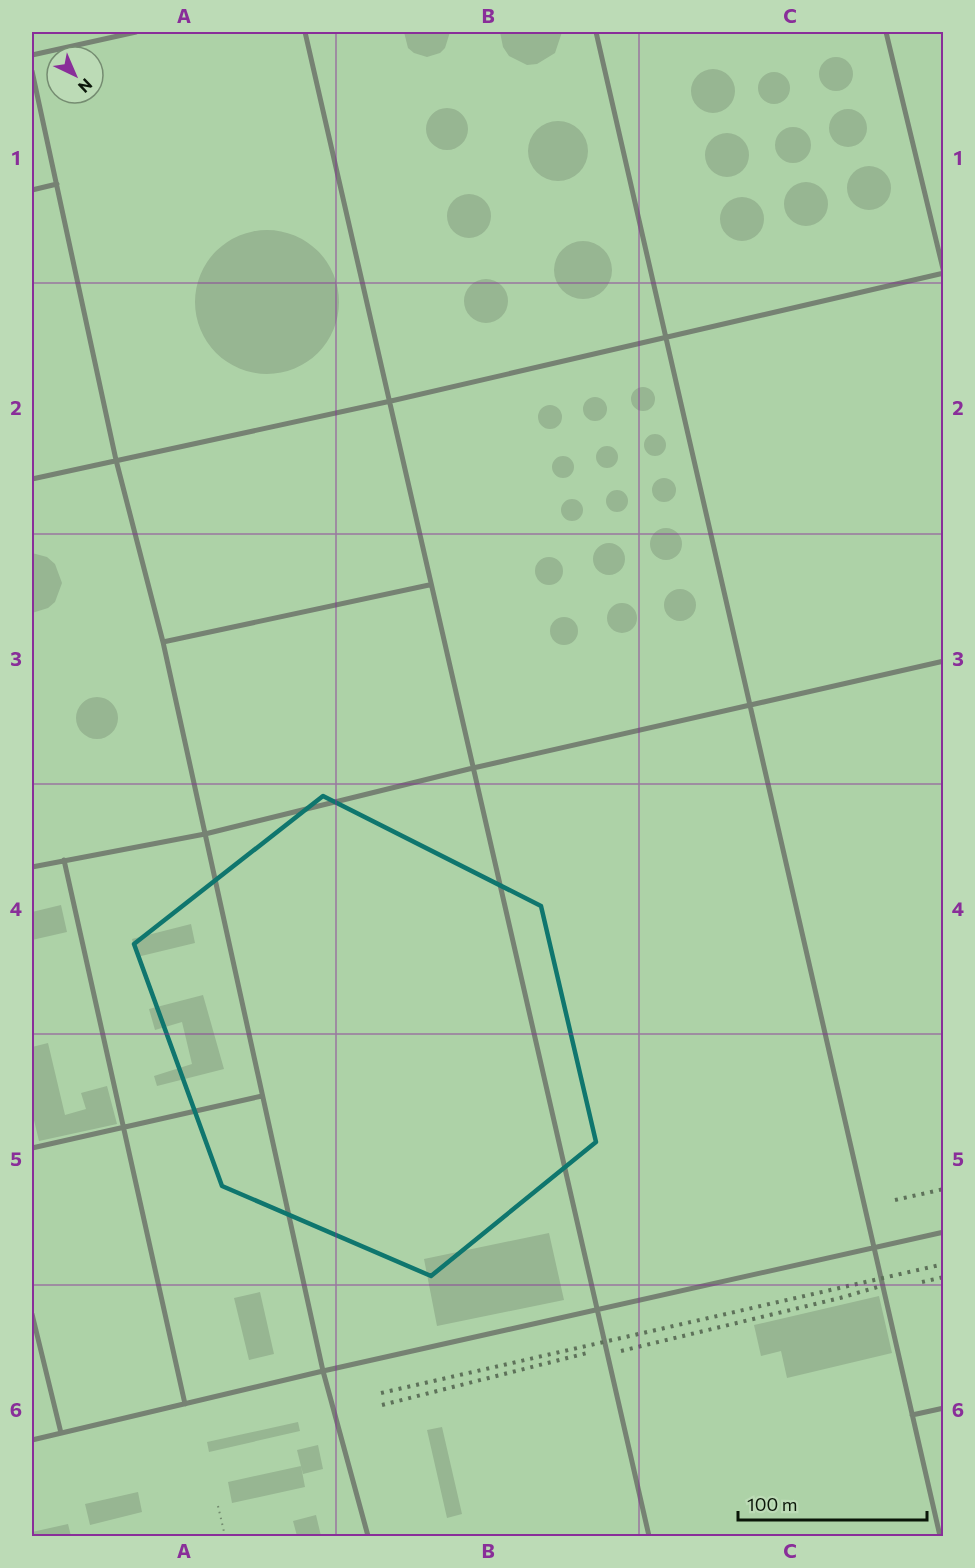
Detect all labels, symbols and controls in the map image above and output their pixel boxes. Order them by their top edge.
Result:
text: A [177,3,191,27]
text: B [481,3,495,27]
text: C [783,3,797,27]
north arrow [45,45,105,105]
text: N [75,75,97,97]
text: 1 [11,145,21,169]
text: 1 [953,145,963,169]
text: 2 [10,395,22,419]
text: 2 [952,395,964,419]
text: 3 [10,646,22,670]
text: 3 [952,646,964,670]
text: 4 [10,896,22,920]
text: 4 [952,896,964,920]
text: 5 [10,1146,22,1170]
text: 5 [952,1146,964,1170]
text: 6 [10,1397,22,1421]
text: 6 [952,1397,964,1421]
scale bar [738,1484,927,1522]
text: 100 m [747,1493,797,1515]
text: A [177,1538,191,1562]
text: B [481,1538,495,1562]
text: C [783,1538,797,1562]

